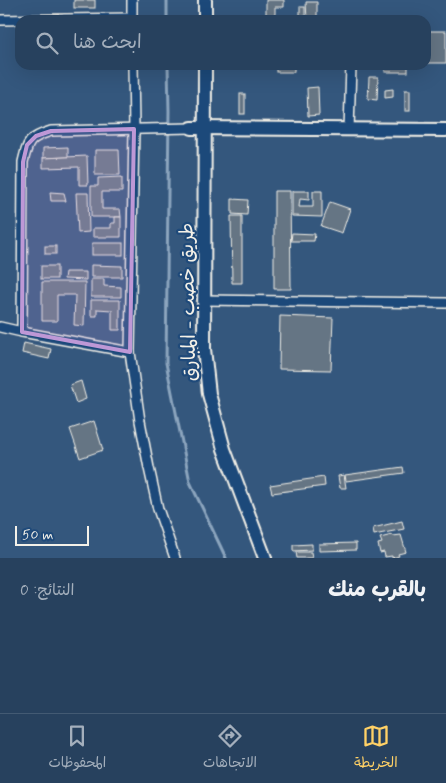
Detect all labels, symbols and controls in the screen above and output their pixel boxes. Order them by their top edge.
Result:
search box [15,15,431,70]
icon: search [33,29,61,57]
text: ابحث هنا [73,30,142,55]
street label: طريق خصب - المبارق [175,222,202,381]
scale bar [15,523,89,546]
text: 50 m [22,526,53,544]
text: بالقرب منك [328,576,426,604]
text: النتائج: 0 [20,580,74,601]
tab: المحفوظات [48,722,106,775]
tab: الاتجاهات [203,722,257,775]
tab: الخريطة [354,722,398,775]

